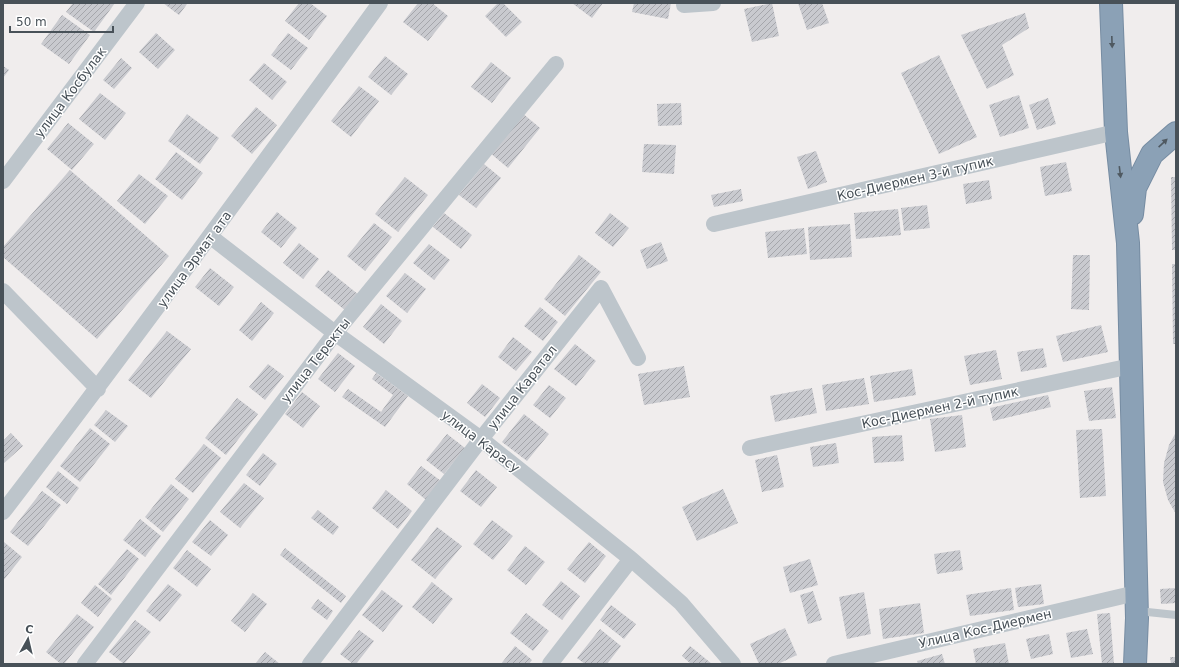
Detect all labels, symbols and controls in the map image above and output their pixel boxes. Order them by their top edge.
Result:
scale bar [10,8,113,34]
text: 50 m [16,15,47,29]
one-way arrow [1109,36,1115,49]
street label: улица Косбулак [31,44,109,141]
one-way arrow [1158,139,1168,148]
street label: Кос-Диермен 3-й тупик [836,153,995,204]
one-way arrow [1117,166,1123,178]
street label: улица Эрмат ата [154,208,234,311]
street label: улица Теректы [278,315,353,406]
street label: улица Каратал [485,342,560,432]
street label: Кос-Диермен 2-й тупик [860,383,1020,431]
street label: улица Карасу [439,407,523,476]
street label: Улица Кос-Диермен [917,606,1053,651]
north arrow [8,619,48,659]
text: С [24,623,34,637]

